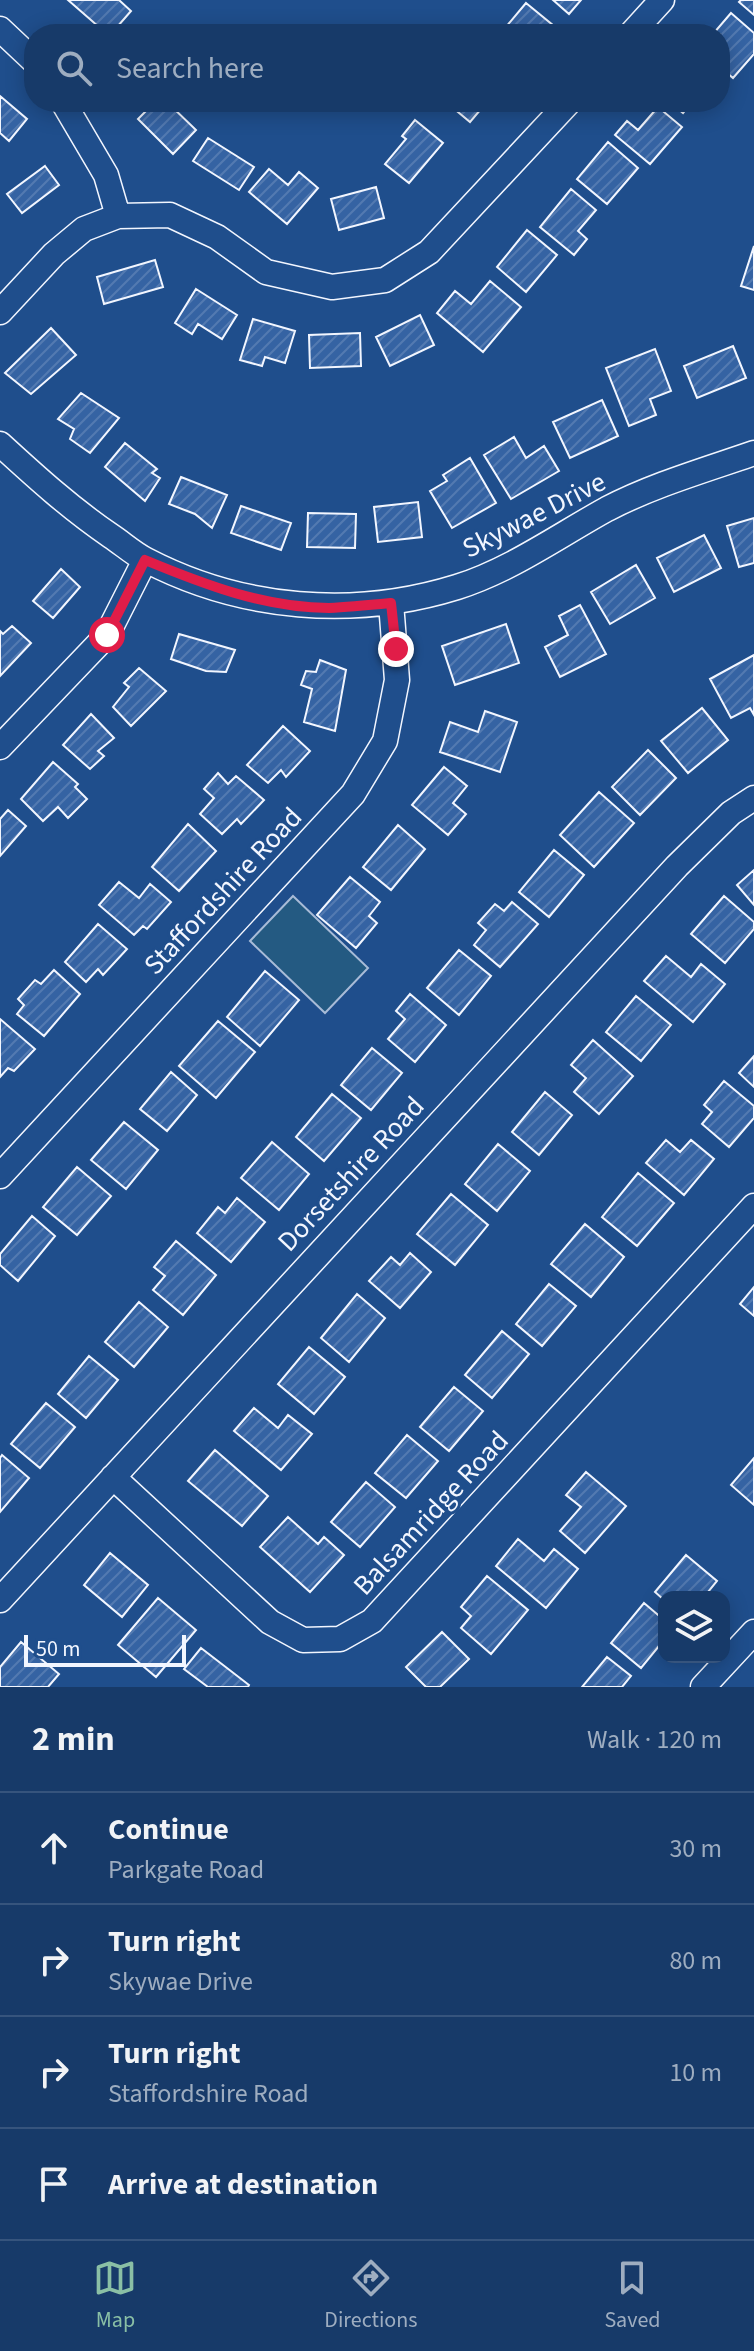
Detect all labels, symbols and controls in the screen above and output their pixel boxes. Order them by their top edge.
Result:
search box [24,24,730,112]
icon: search [52,46,96,90]
text: Search here [116,47,264,90]
street label: Skywae Drive [455,462,613,568]
route start [89,617,125,653]
route end [378,631,414,667]
street label: Staffordshire Road [135,798,311,984]
street label: Dorsetshire Road [268,1087,434,1261]
street label: Balsamridge Road [344,1422,518,1604]
map controls [658,1591,730,1663]
button: layers [658,1591,730,1663]
scale bar [24,1631,186,1667]
text: 50 m [36,1633,81,1665]
text: 2 min [32,1715,115,1764]
text: Walk · 120 m [587,1721,722,1758]
text: Continue [108,1808,229,1851]
icon: ahead [32,1826,76,1870]
text: 30 m [669,1830,722,1867]
text: Parkgate Road [108,1851,264,1888]
text: Turn right [108,1920,240,1963]
icon: right [32,1938,76,1982]
text: 80 m [669,1942,722,1979]
text: Skywae Drive [108,1963,253,2000]
text: Turn right [108,2032,240,2075]
icon: right [32,2050,76,2094]
text: 10 m [669,2054,722,2091]
text: Staffordshire Road [108,2075,309,2112]
icon: arrive [32,2162,76,2206]
text: Arrive at destination [108,2163,378,2206]
tab: Map [93,2256,137,2336]
tab: Directions [324,2256,417,2336]
tab: Saved [604,2256,661,2336]

